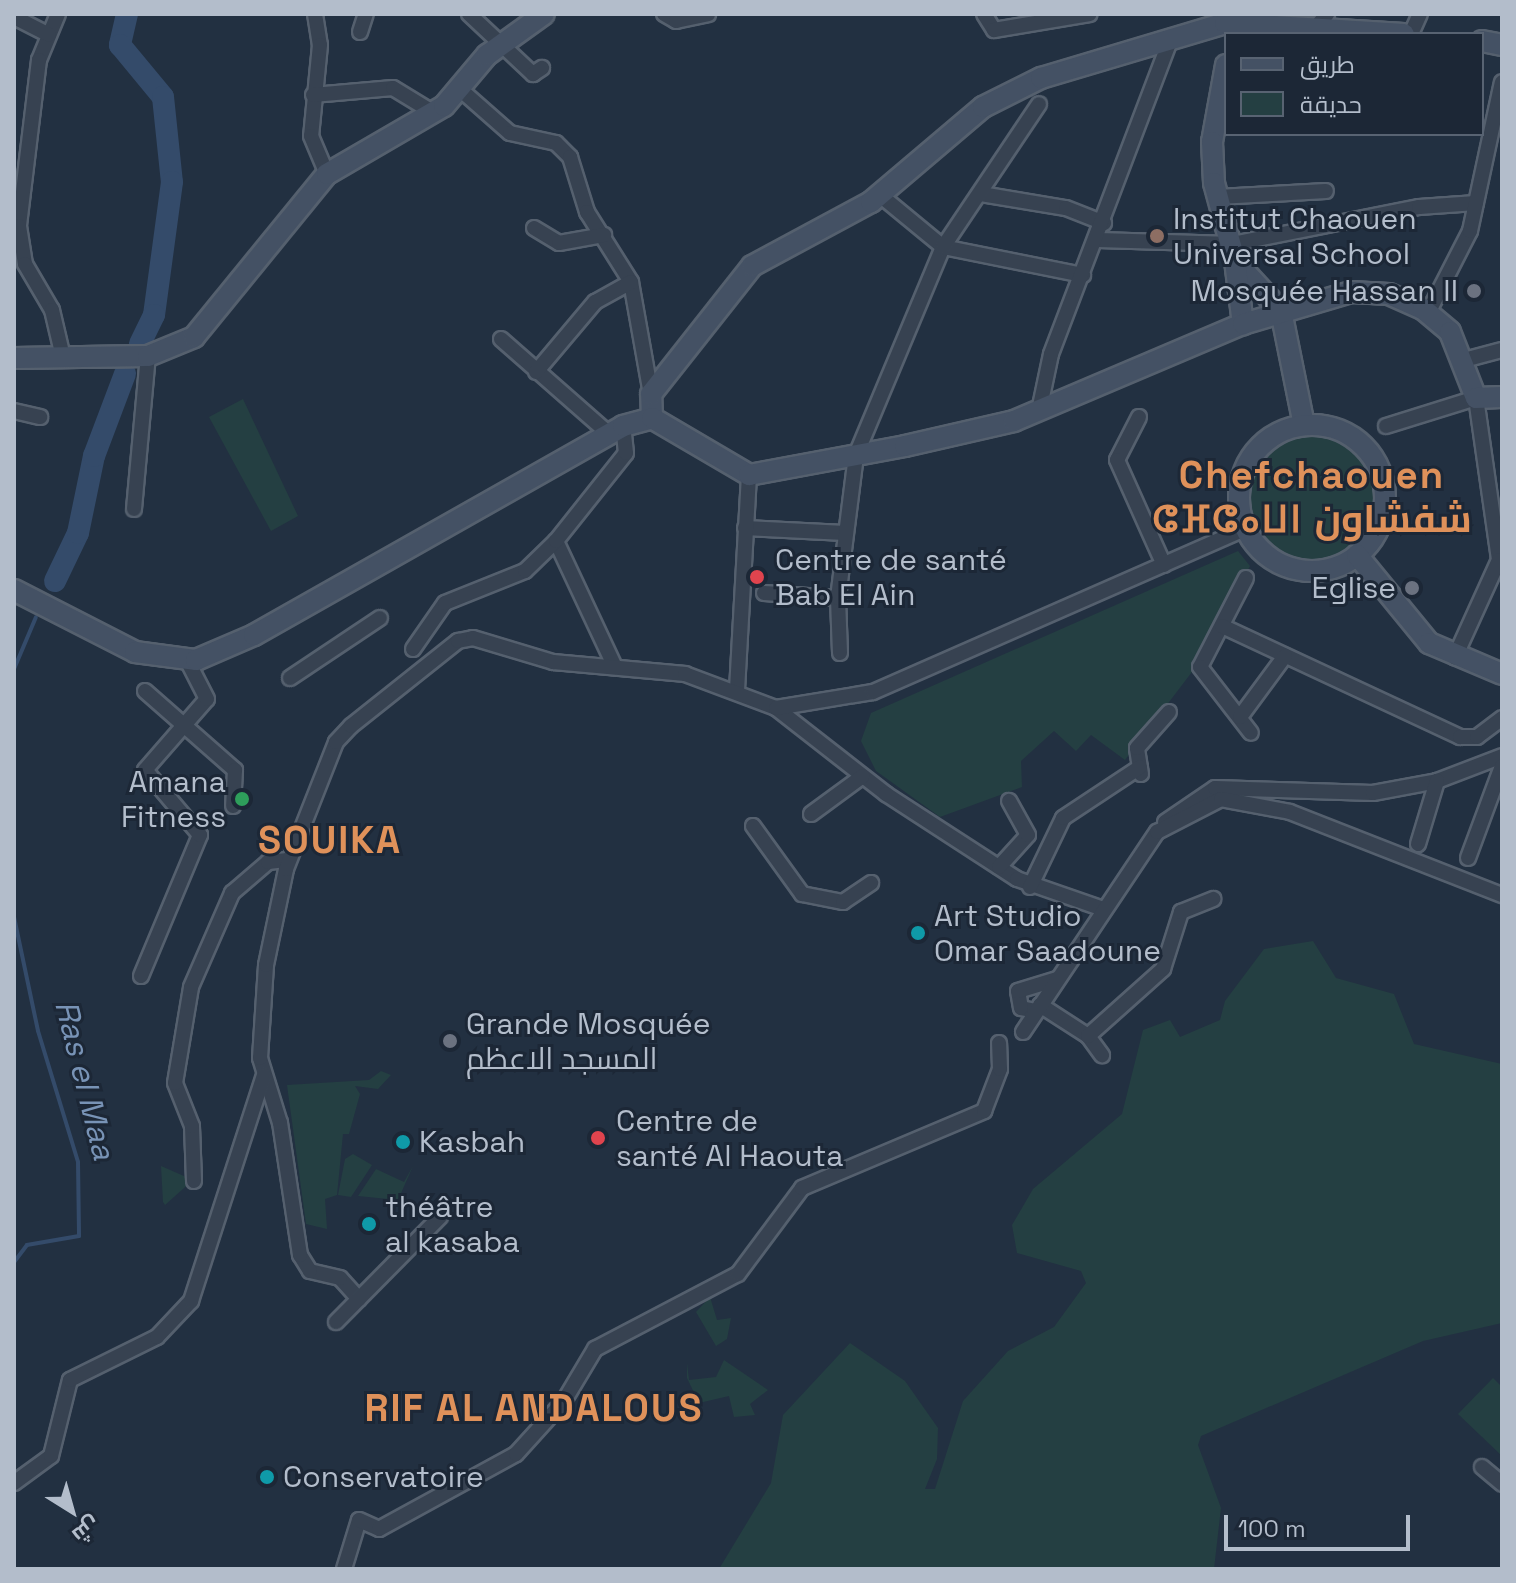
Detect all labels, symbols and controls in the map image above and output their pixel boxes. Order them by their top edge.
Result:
legend [1224,32,1484,136]
text: طريق [1300,49,1355,80]
text: حديقة [1300,89,1362,120]
place label: Institut Chaouen Universal School [1173,201,1417,272]
marker: Institut Chaouen Universal School [1148,227,1166,245]
place label: Mosquée Hassan II [1190,273,1458,309]
marker: Mosquée Hassan II [1465,282,1483,300]
district label: Chefchaouen ⵛⴼⵛⴰⵡⵏ شفشاون [1159,453,1465,542]
place label: Centre de santé Bab El Ain [775,542,1007,612]
marker: Centre de santé Bab El Ain [746,566,768,588]
place label: Eglise [1312,570,1396,606]
marker: Eglise [1403,579,1421,597]
place label: Amana Fitness [121,764,226,834]
marker: Amana Fitness [233,790,251,808]
district label: SOUIKA [258,818,402,864]
place label: Art Studio Omar Saadoune [934,898,1161,968]
marker: Art Studio Omar Saadoune [909,924,927,942]
water label: Ras el Maa [47,996,123,1164]
place label: Grande Mosquée المسجد الاعظم [466,1006,711,1076]
marker: Grande Mosquée المسجد الاعظم [441,1032,459,1050]
place label: Centre de santé Al Haouta [616,1103,844,1174]
place label: Kasbah [419,1124,525,1160]
marker: Centre de santé Al Haouta [587,1127,609,1149]
marker: Kasbah [394,1133,412,1151]
place label: théâtre al kasaba [385,1189,520,1260]
marker: théâtre al kasaba [360,1215,378,1233]
district label: RIF AL ANDALOUS [364,1386,704,1432]
place label: Conservatoire [283,1459,484,1495]
marker: Conservatoire [258,1468,276,1486]
north arrow [32,1471,112,1551]
scale bar [1228,1499,1414,1549]
text: ش [67,1510,106,1550]
text: 100 m [1238,1513,1306,1544]

